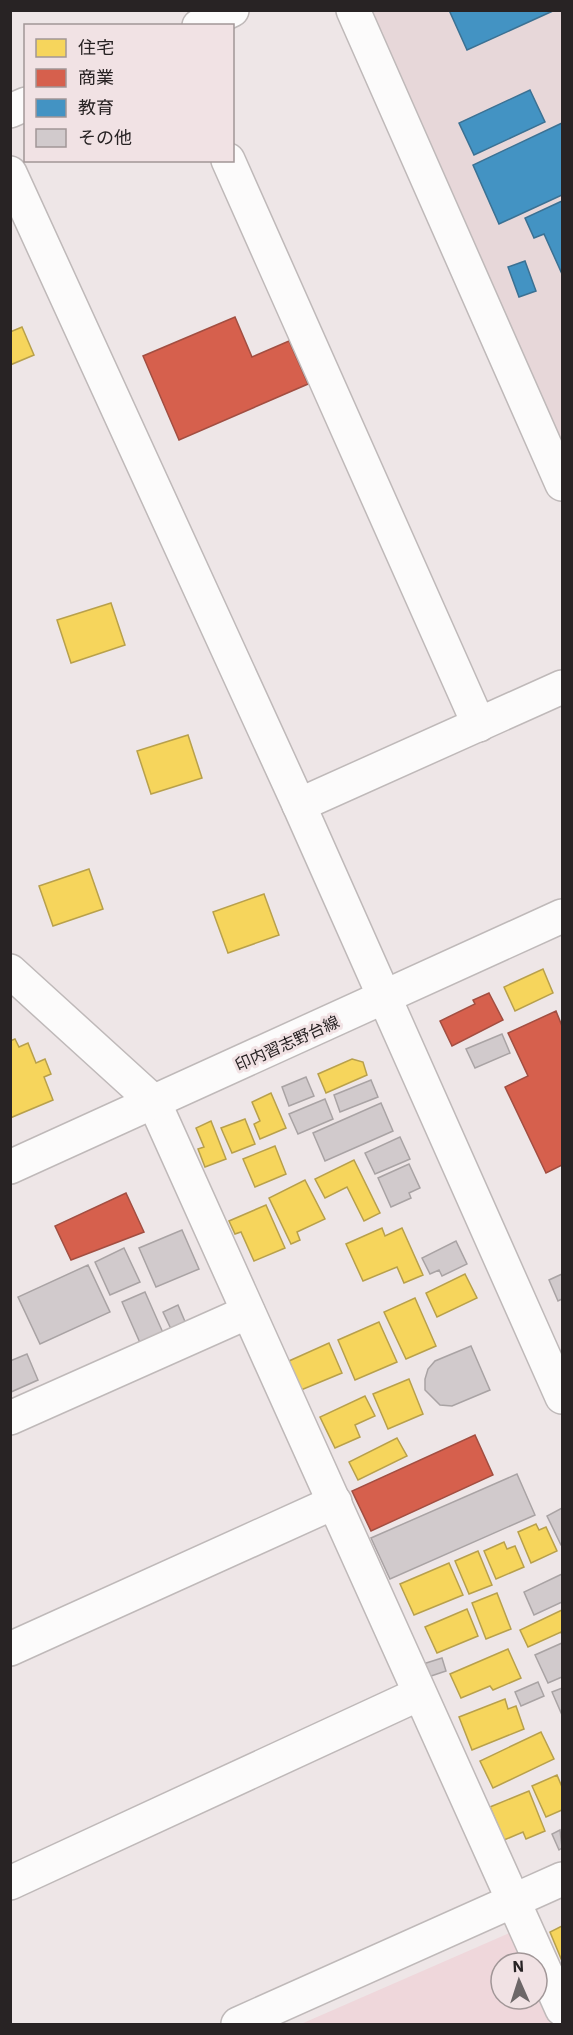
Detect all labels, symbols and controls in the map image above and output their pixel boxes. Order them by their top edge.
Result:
legend [24,24,234,162]
text: 住宅 [78,36,114,59]
text: 商業 [78,66,114,89]
text: 教育 [78,96,114,119]
text: その他 [78,126,132,149]
street label: 印内習志野台線 [232,1011,342,1075]
north arrow [489,1951,549,2011]
text: N [512,1956,525,1976]

